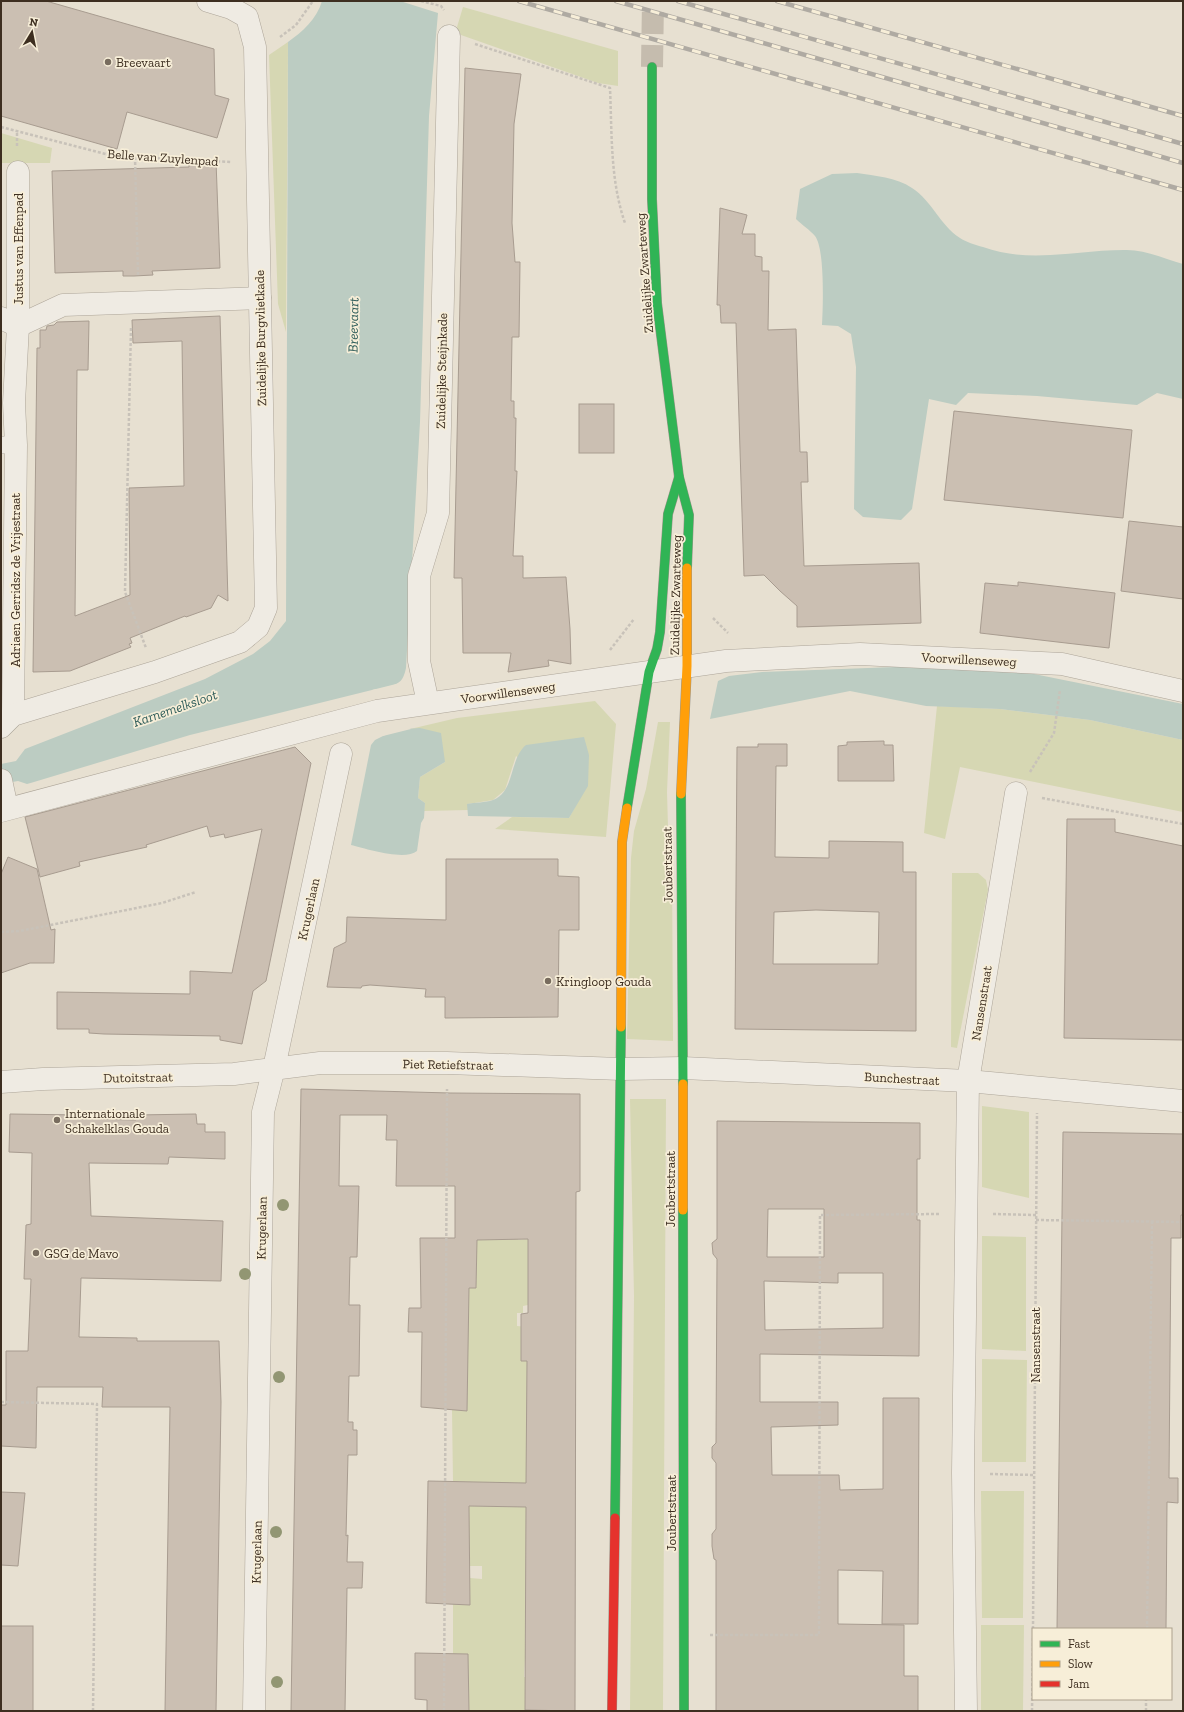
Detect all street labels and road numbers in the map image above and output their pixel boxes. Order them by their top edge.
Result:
street label: Belle van Zuylenpad [107,146,219,169]
street label: Justus van Effenpad [11,193,26,305]
street label: Zuidelijke Zwarteweg [633,212,657,333]
street label: Zuidelijke Burgvlietkade [252,270,270,406]
street label: Zuidelijke Steijnkade [433,313,451,429]
street label: Adriaen Gerridsz de Vrijestraat [8,493,24,667]
street label: Zuidelijke Zwarteweg [667,535,685,655]
street label: Voorwillenseweg [920,649,1017,669]
street label: Voorwillenseweg [459,678,556,707]
street label: Joubertstraat [659,827,676,903]
street label: Krugerlaan [295,876,323,942]
street label: Nansenstraat [968,964,995,1042]
street label: Piet Retiefstraat [402,1056,494,1073]
street label: Dutoitstraat [103,1069,173,1086]
street label: Bunchestraat [864,1069,940,1088]
street label: Joubertstraat [663,1151,678,1227]
street label: Krugerlaan [253,1196,270,1260]
street label: Nansenstraat [1028,1307,1043,1383]
street label: Joubertstraat [664,1475,679,1551]
street label: Krugerlaan [248,1520,265,1584]

